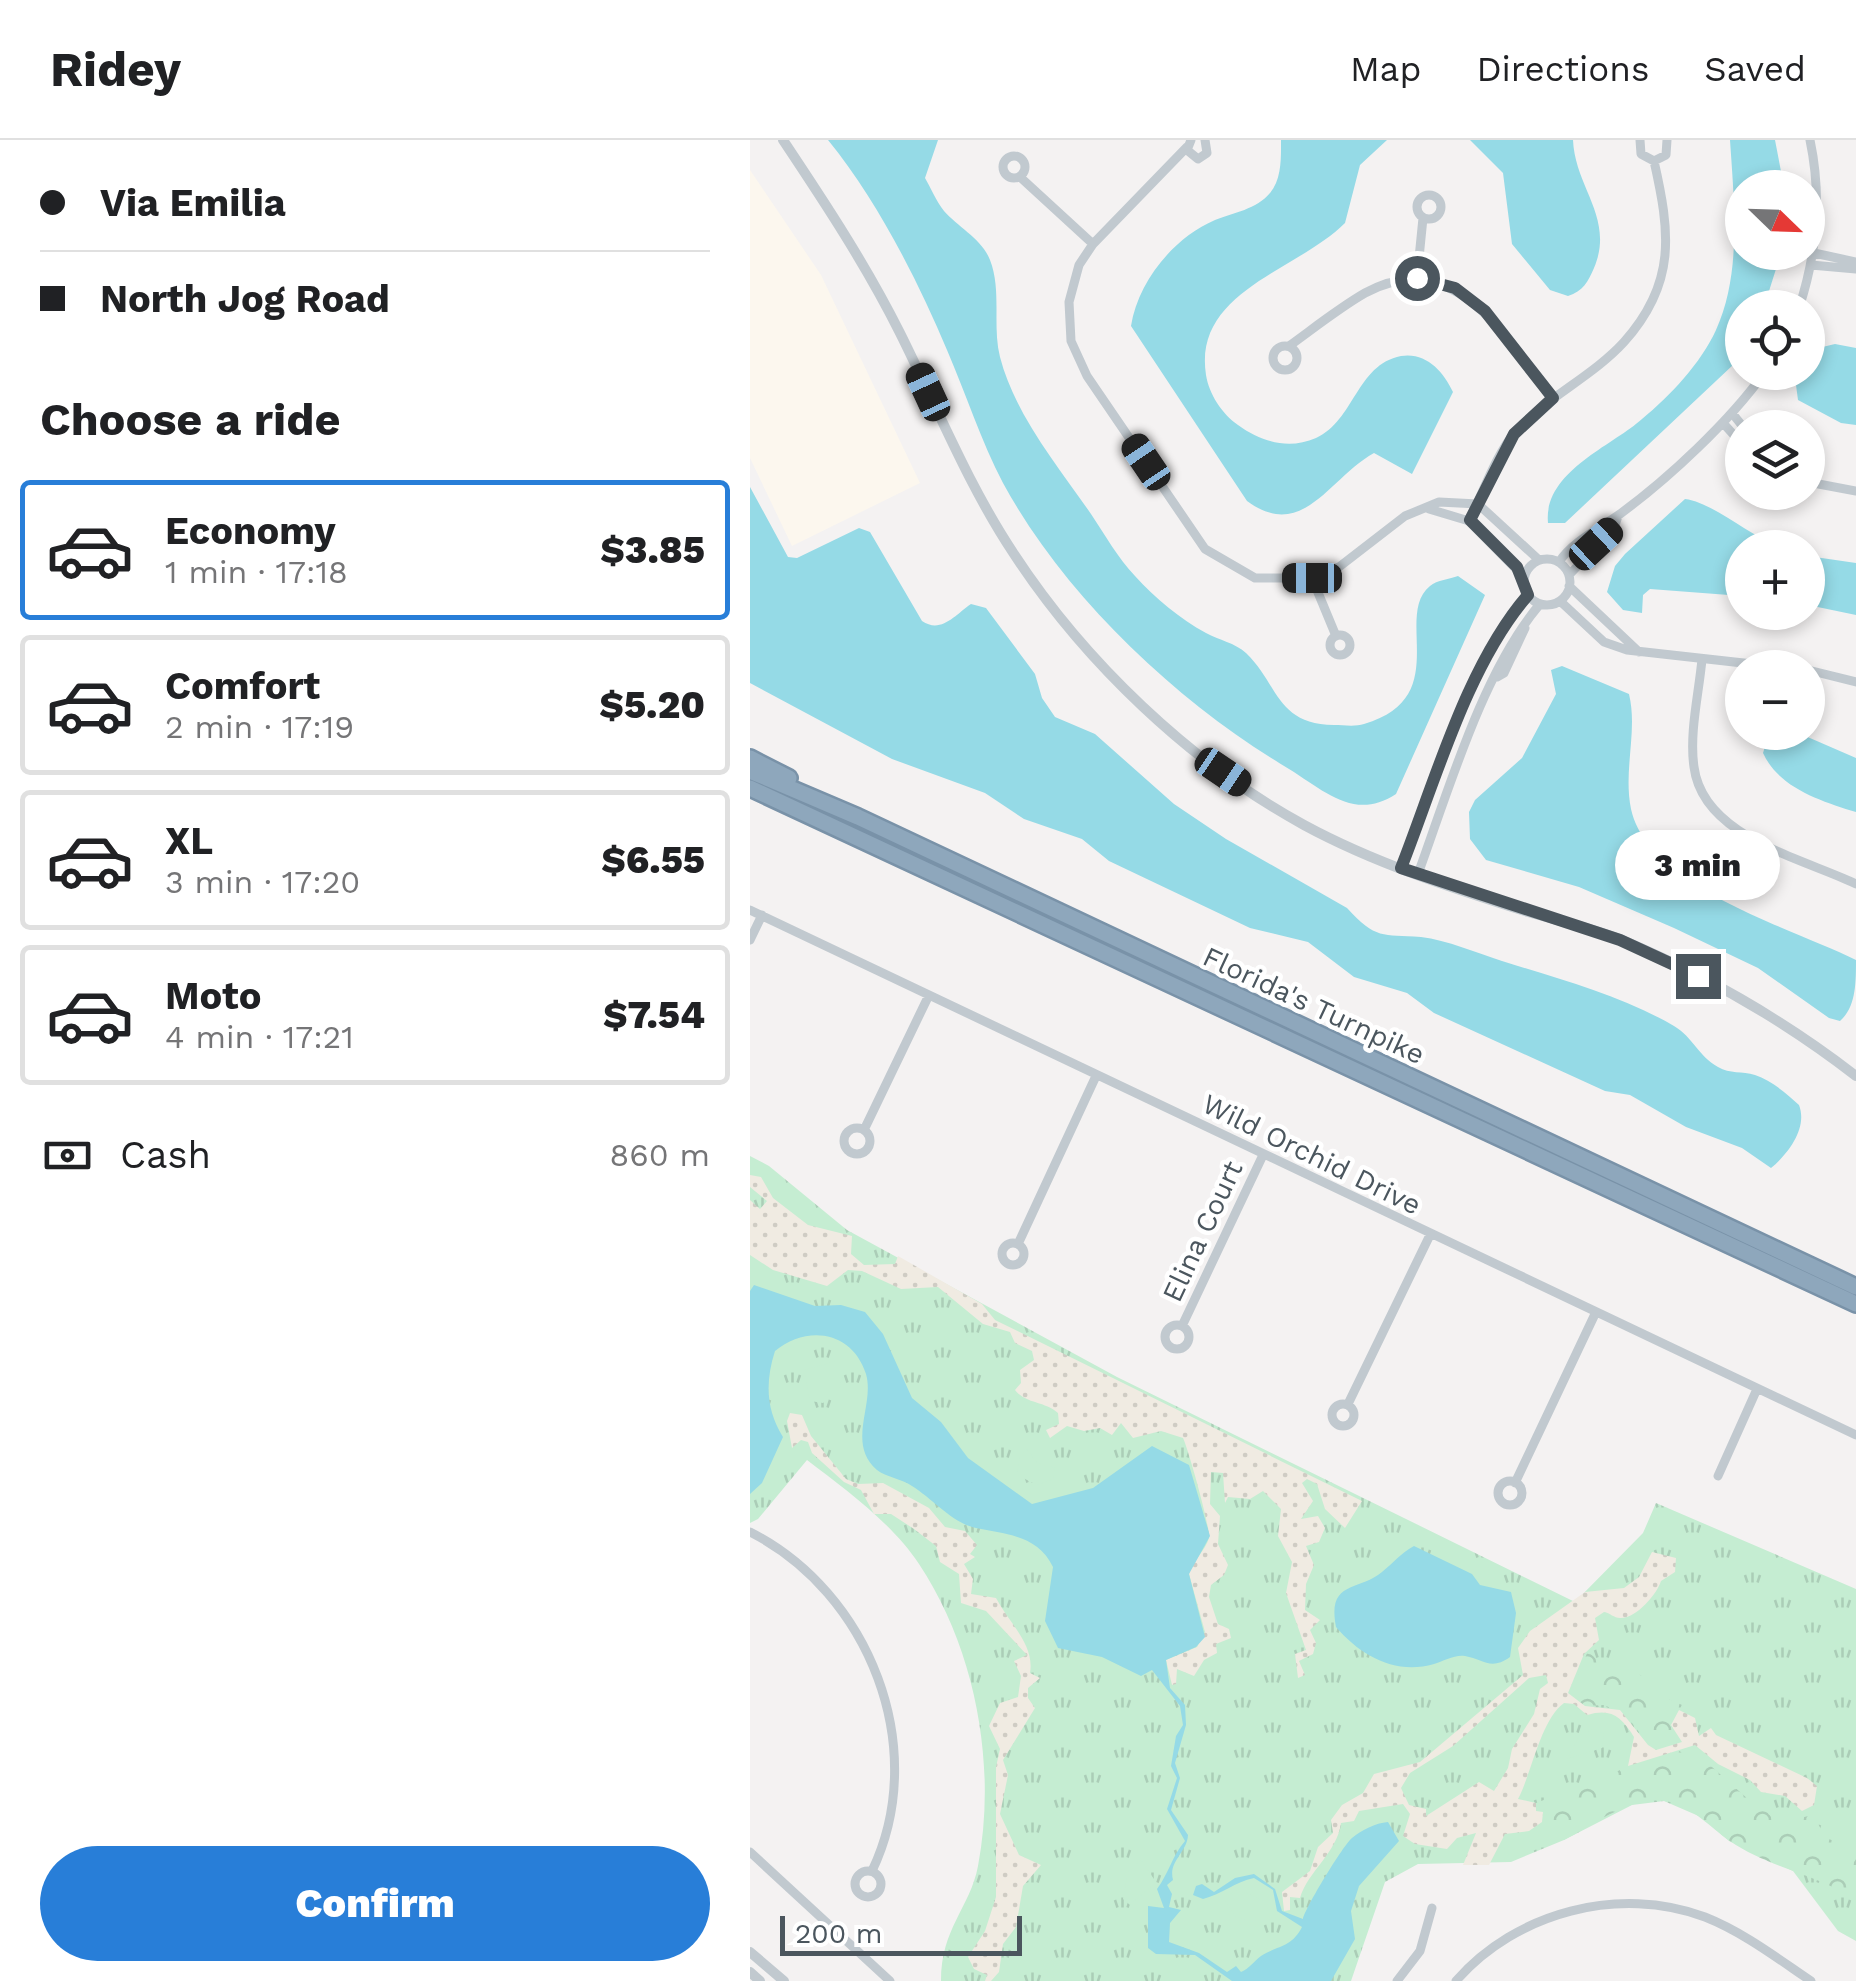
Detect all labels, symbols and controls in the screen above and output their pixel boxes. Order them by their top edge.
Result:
text: Ridey [50,41,181,98]
text: Map [1350,48,1421,90]
text: Directions [1476,48,1649,90]
text: Saved [1704,48,1806,90]
north arrow [1725,170,1825,270]
map controls [1725,170,1825,750]
text: Via Emilia [100,181,286,225]
route start [1395,256,1440,301]
text: North Jog Road [100,277,390,321]
button: locate [1725,290,1825,390]
car [902,358,954,426]
text: Choose a ride [40,393,340,446]
button: layers [1725,410,1825,510]
car [1117,429,1175,495]
icon: car [45,505,135,595]
text: Economy [165,509,336,553]
car [1564,513,1628,575]
text: $3.85 [600,528,705,572]
button: + [1725,530,1825,630]
text: 1 min · 17:18 [165,553,348,591]
car [1282,563,1342,593]
button: − [1725,650,1825,750]
icon: car [45,660,135,750]
text: Comfort [165,664,320,708]
text: $5.20 [599,683,705,727]
text: 2 min · 17:19 [165,708,354,746]
car [1190,743,1256,801]
icon: car [45,815,135,905]
text: XL [165,819,213,863]
callout: 3 min [1616,831,1780,901]
text: $6.55 [601,838,705,882]
text: 3 min [1654,846,1741,884]
text: 3 min · 17:20 [165,863,360,901]
street label: Florida's Turnpike [1198,940,1430,1071]
route end [1676,954,1721,999]
icon: car [45,970,135,1060]
text: Moto [165,974,261,1018]
text: $7.54 [603,993,705,1037]
text: 4 min · 17:21 [165,1018,354,1056]
street label: Wild Orchid Drive [1197,1087,1426,1222]
icon: cash [40,1128,95,1183]
text: Cash [120,1133,211,1177]
text: 860 m [610,1136,710,1174]
street label: Elina Court [1155,1155,1250,1307]
button: Confirm [40,1846,710,1961]
scale bar [780,1911,1022,1956]
text: 200 m [795,1917,882,1950]

